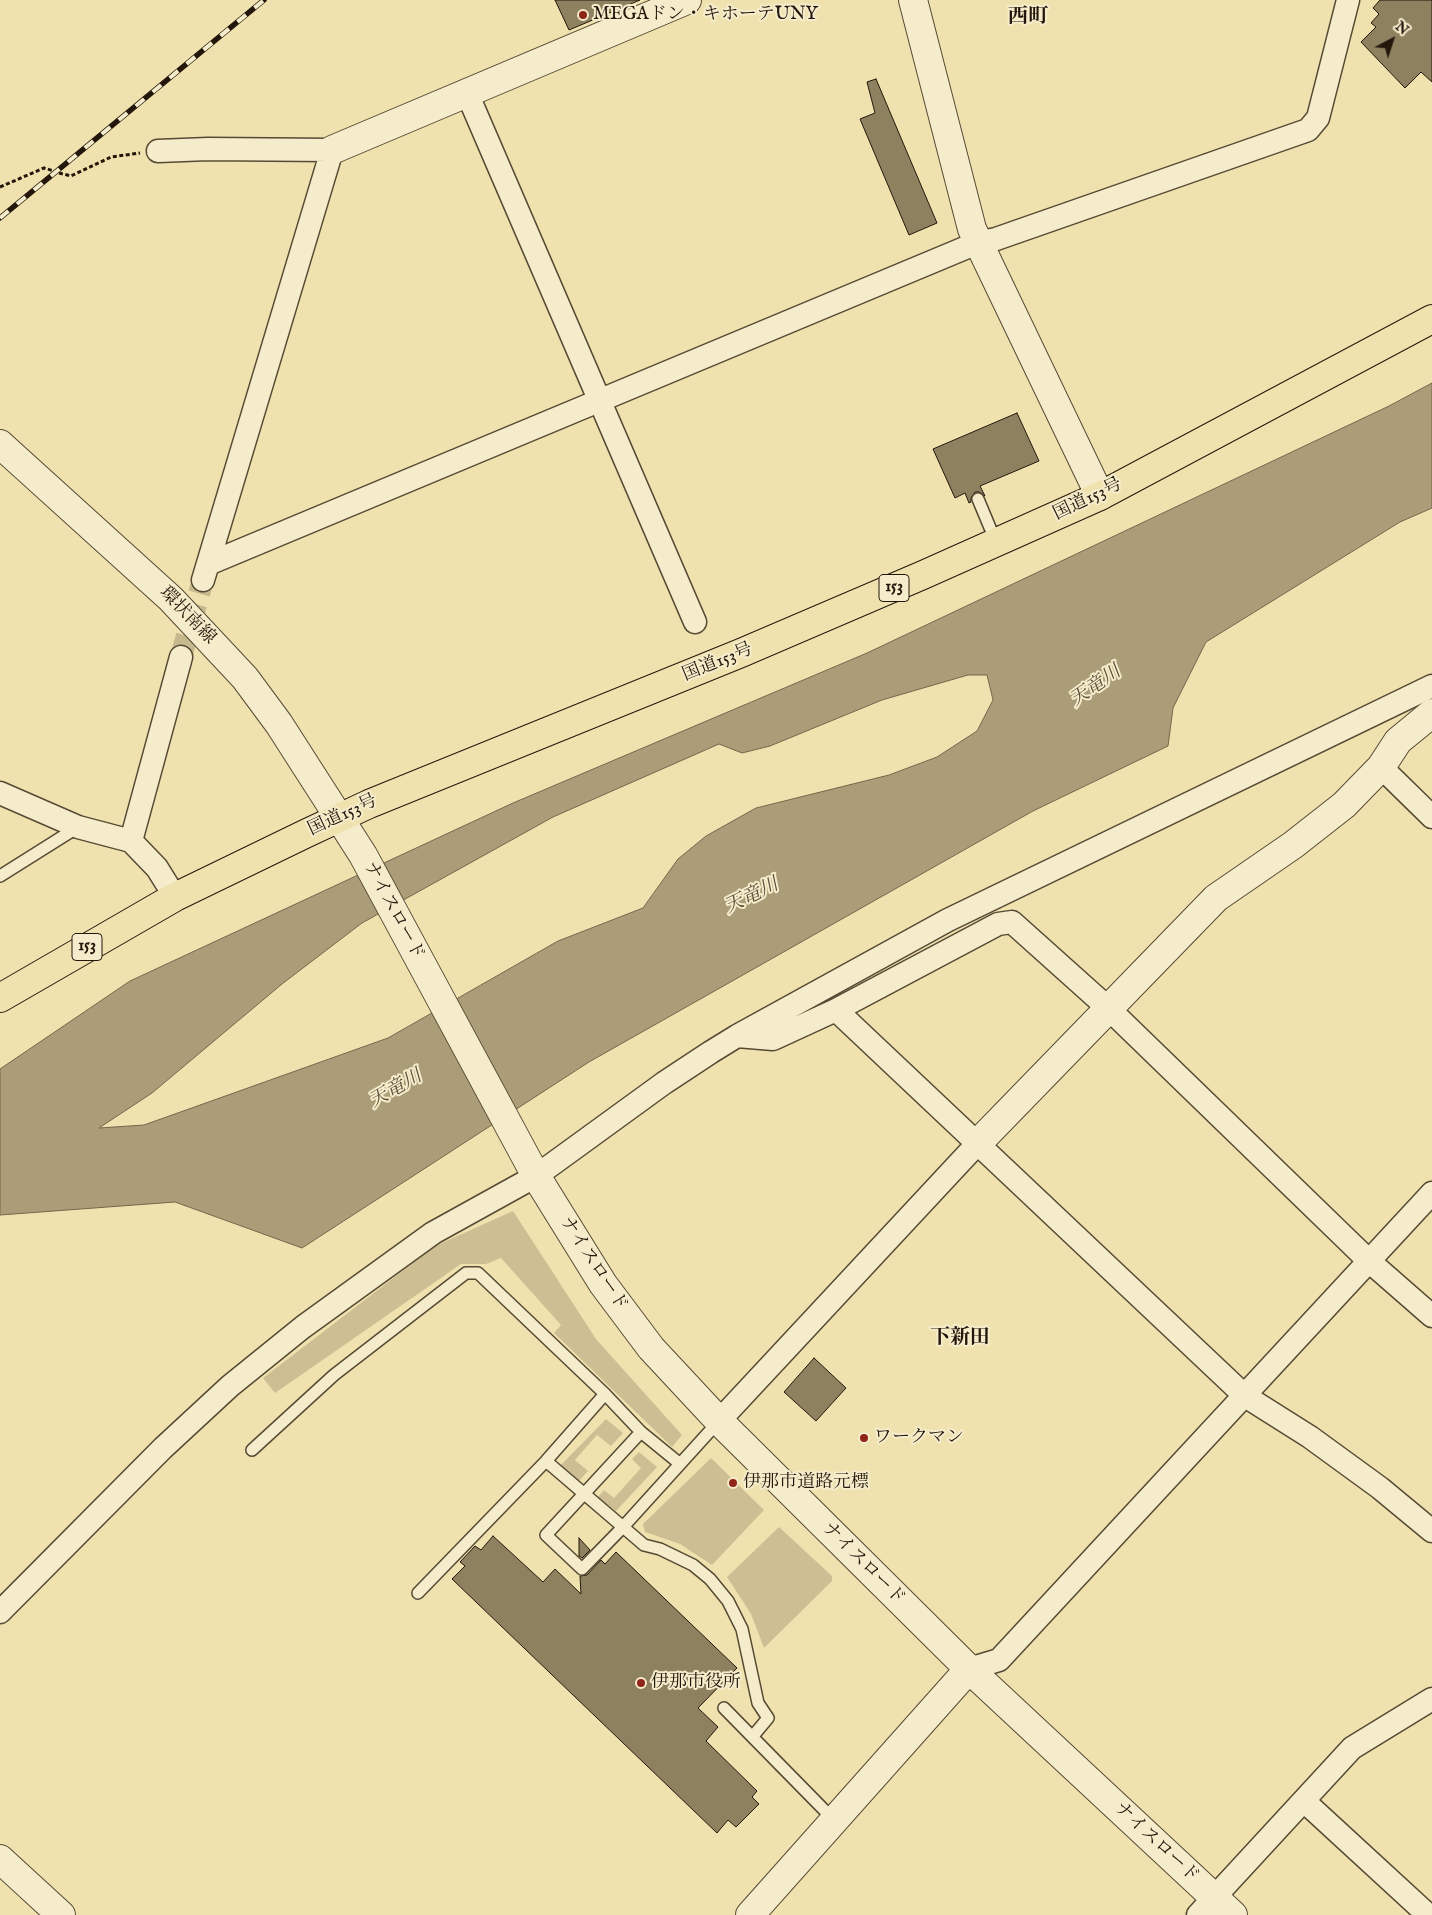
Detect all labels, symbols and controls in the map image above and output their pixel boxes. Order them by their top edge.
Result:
place label: MEGAドン・キホーテUNY [593,4,818,26]
district label: 西町 [1008,6,1048,30]
marker: MEGAドン・キホーテUNY [577,9,589,21]
north arrow [1367,15,1417,65]
text: N [1391,18,1412,39]
street label: 国道153号 [1050,474,1126,526]
road number: 153 [879,574,909,602]
street label: 環状南線 [154,583,220,649]
street label: 国道153号 [680,639,756,687]
water label: 天竜川 [1066,661,1126,713]
street label: 国道153号 [305,791,381,841]
street label: ナイスロード [358,858,428,964]
water label: 天竜川 [721,874,783,920]
road number: 153 [72,934,102,960]
water label: 天竜川 [366,1066,426,1114]
street label: ナイスロード [555,1213,631,1315]
district label: 下新田 [930,1327,990,1351]
place label: ワークマン [874,1427,964,1449]
marker: ワークマン [858,1432,870,1444]
place label: 伊那市道路元標 [743,1472,869,1494]
marker: 伊那市道路元標 [727,1477,739,1489]
street label: ナイスロード [817,1518,909,1610]
place label: 伊那市役所 [651,1672,741,1694]
marker: 伊那市役所 [635,1677,647,1689]
street label: ナイスロード [1109,1798,1203,1888]

